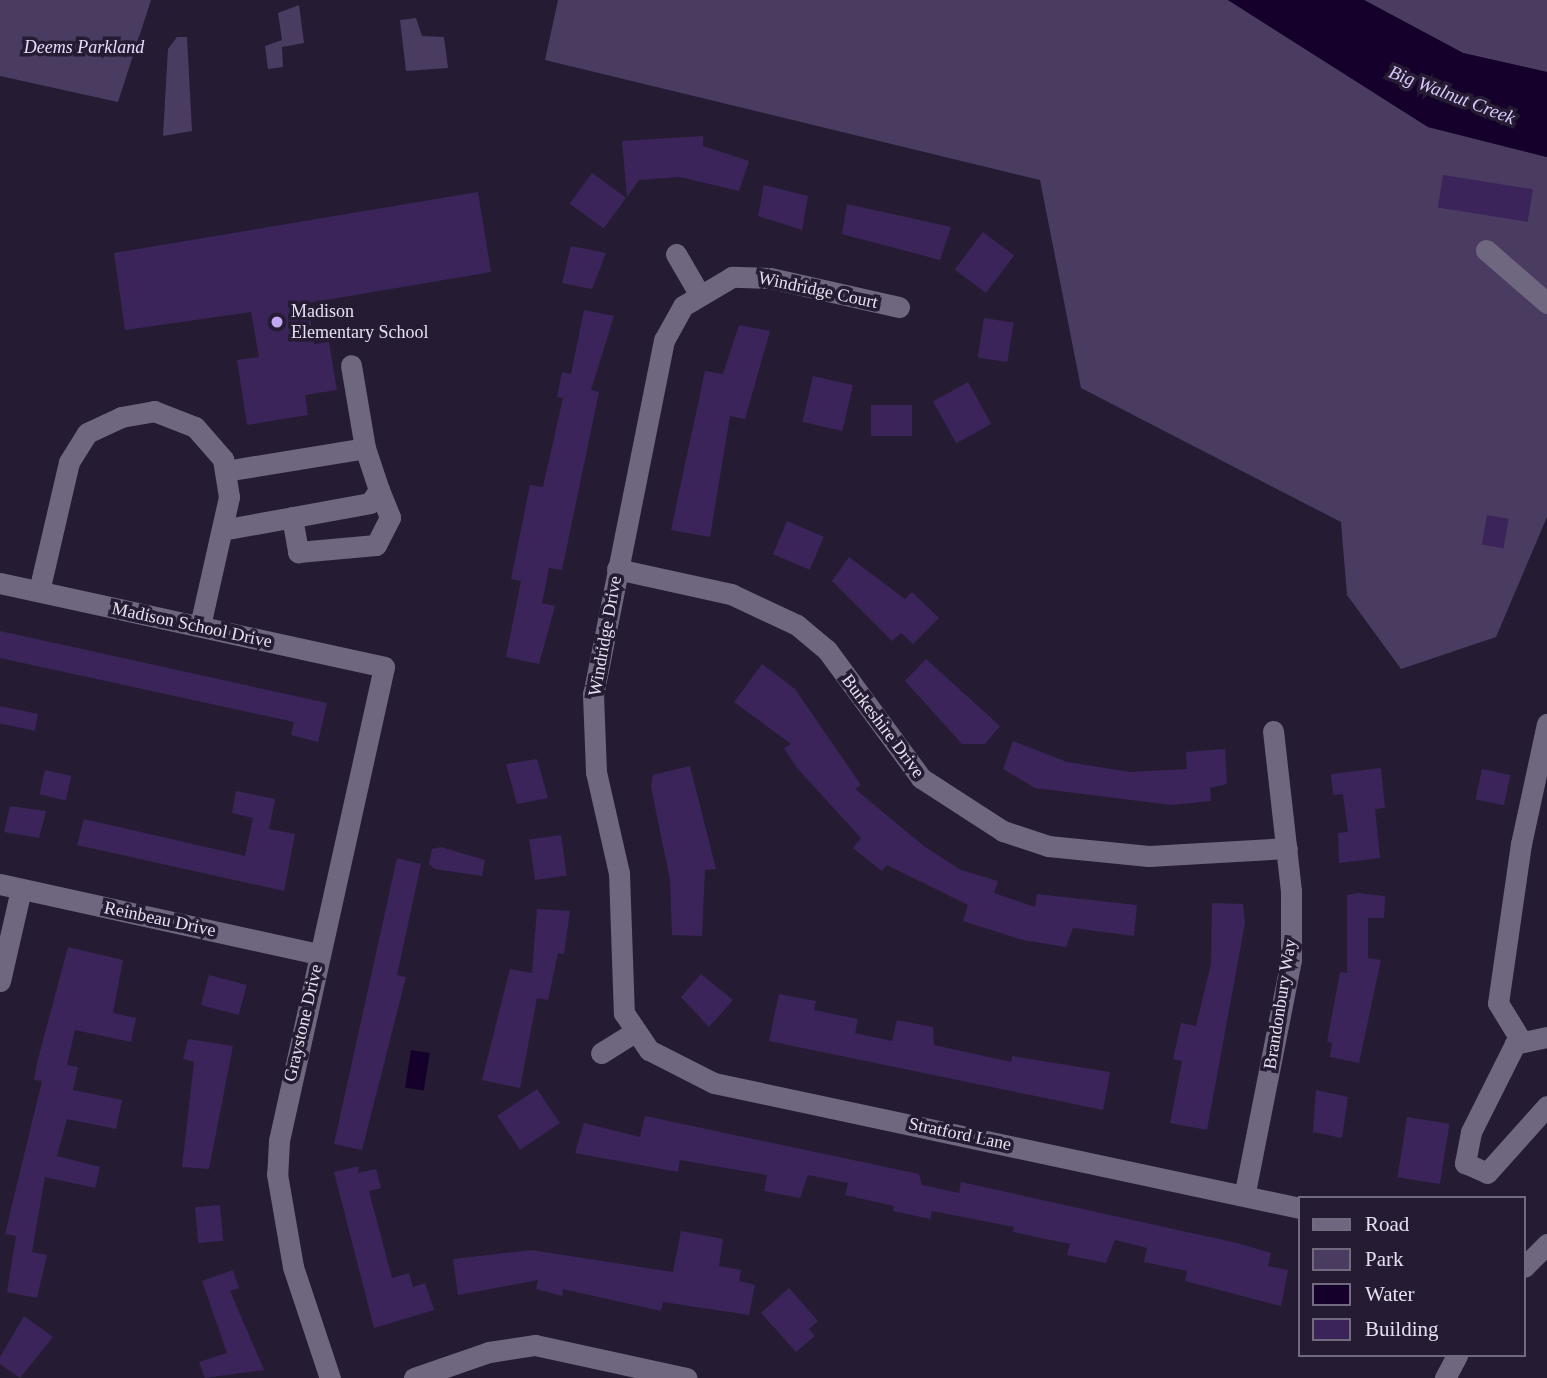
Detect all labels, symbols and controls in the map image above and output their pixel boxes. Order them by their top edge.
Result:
park label: Deems Parkland [24,36,144,58]
water label: Big Walnut Creek [1386,60,1518,130]
street label: Windridge Court [756,267,880,313]
place label: Madison Elementary School [291,301,428,344]
marker: Madison Elementary School [269,314,285,330]
street label: Windridge Drive [584,574,626,698]
street label: Madison School Drive [110,597,274,653]
street label: Burkeshire Drive [837,670,929,782]
street label: Reinbeau Drive [102,897,218,941]
street label: Brandonbury Way [1259,937,1301,1071]
street label: Graystone Drive [279,962,327,1084]
street label: Stratford Lane [907,1113,1013,1155]
legend [1298,1196,1526,1357]
text: Road [1365,1212,1409,1236]
text: Park [1365,1247,1404,1271]
text: Water [1365,1282,1415,1306]
text: Building [1365,1317,1439,1341]

